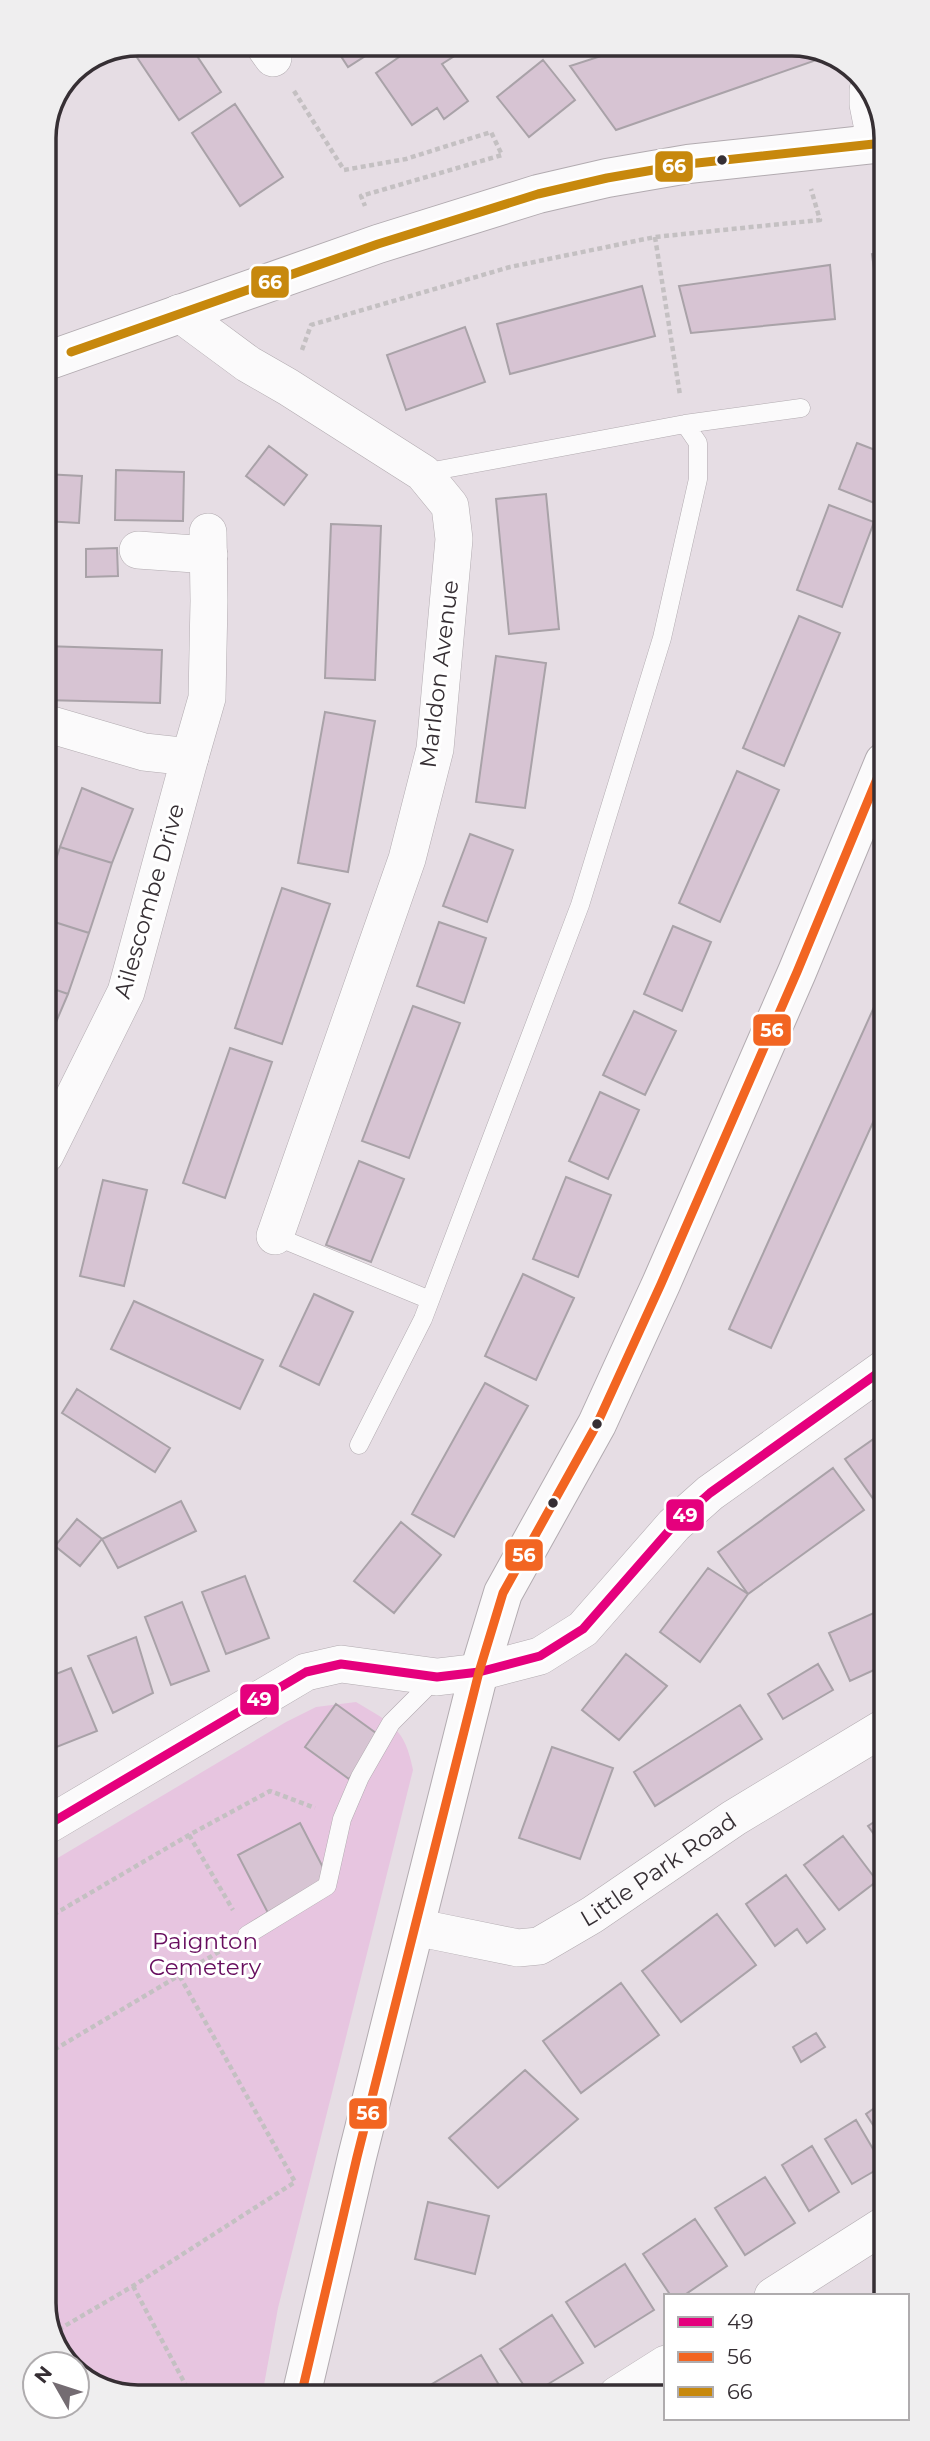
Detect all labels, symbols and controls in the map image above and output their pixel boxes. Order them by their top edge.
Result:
line badge: 66 [654,150,694,183]
unlabelled marker [715,153,729,167]
text: 66 [662,155,686,178]
line badge: 66 [250,265,290,299]
text: 66 [258,271,282,294]
street label: Marldon Avenue [414,578,464,770]
street label: Ailescombe Drive [108,800,190,1002]
line badge: 56 [752,1013,792,1047]
text: 56 [760,1019,784,1042]
unlabelled marker [590,1417,604,1431]
unlabelled marker [546,1496,560,1510]
line badge: 49 [665,1498,705,1532]
text: 49 [672,1504,698,1527]
line badge: 56 [504,1538,544,1572]
text: 56 [512,1544,536,1567]
line badge: 49 [239,1683,280,1716]
text: 49 [246,1688,272,1711]
street label: Little Park Road [575,1807,742,1933]
park label: Paignton Cemetery [149,1927,262,1981]
line badge: 56 [348,2097,388,2130]
text: 56 [356,2102,380,2125]
legend [664,2294,909,2420]
text: 49 [727,2309,754,2334]
text: 56 [727,2344,752,2369]
north arrow [21,2350,91,2420]
text: N [29,2361,57,2388]
text: 66 [727,2379,753,2404]

